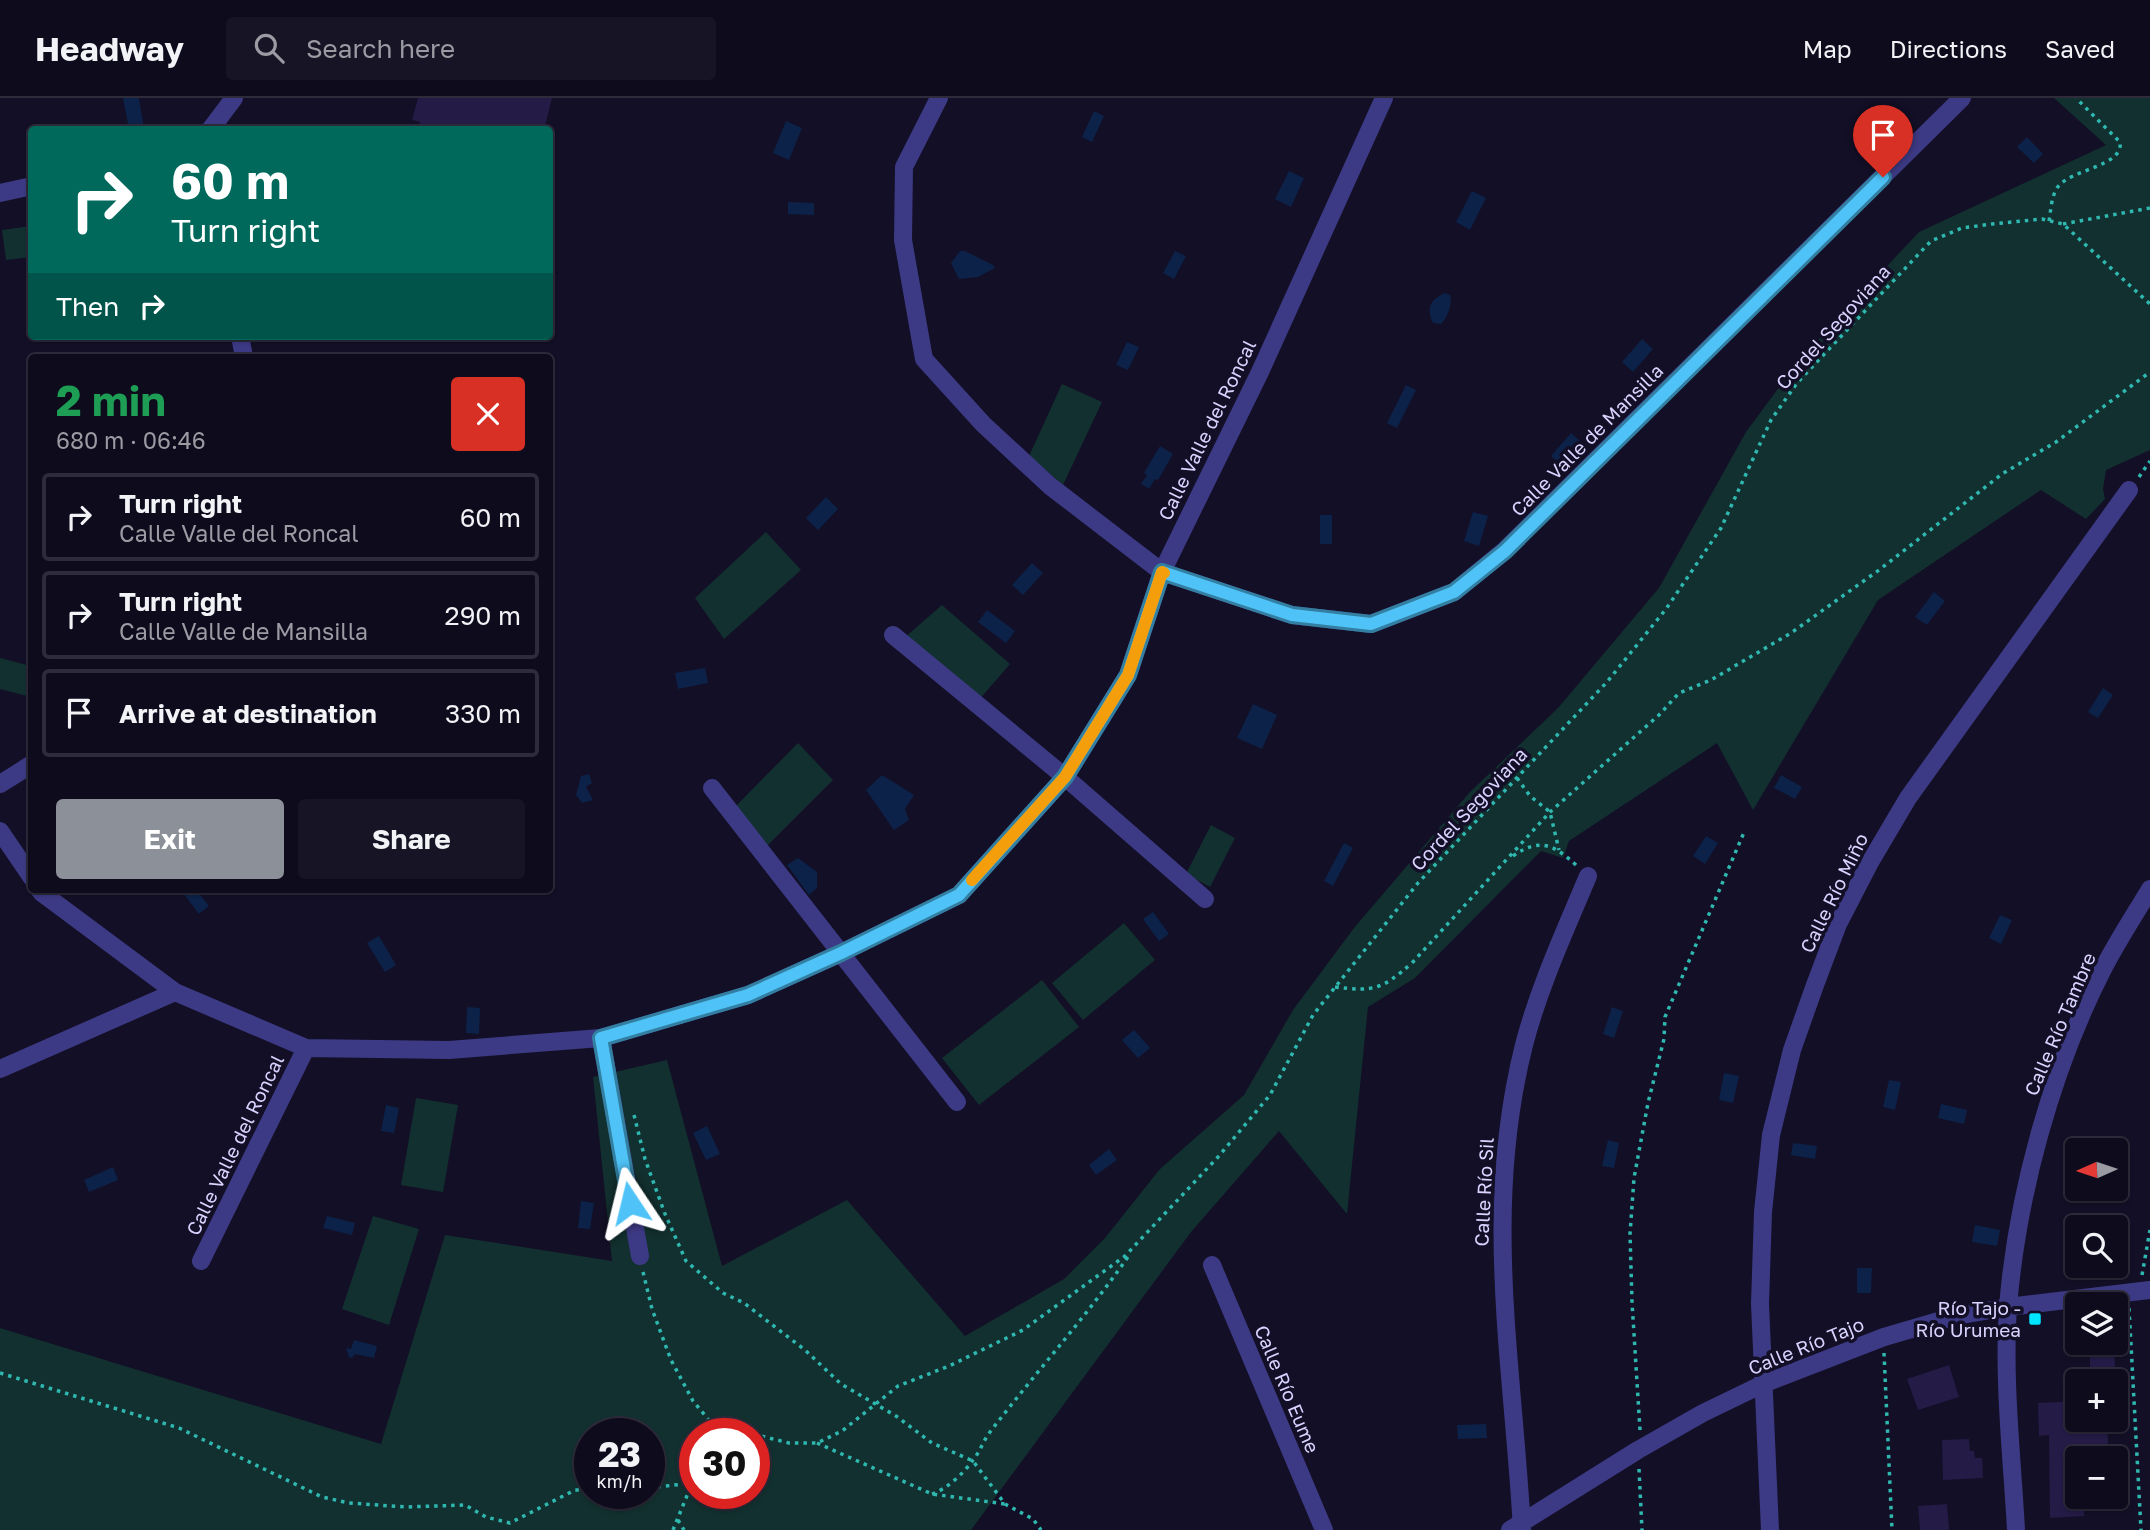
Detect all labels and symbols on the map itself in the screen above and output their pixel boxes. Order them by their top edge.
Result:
pin [1853,105,1913,177]
street label: Cordel Segoviana [1771,260,1895,394]
street label: Calle Valle del Roncal [1153,336,1260,524]
street label: Calle Valle de Mansilla [1506,359,1668,521]
street label: Cordel Segoviana [1406,742,1532,875]
street label: Calle Río Miño [1795,829,1872,956]
street label: Calle Río Tambre [2019,949,2100,1099]
street label: Calle Valle del Roncal [181,1051,288,1239]
street label: Calle Río Sil [1469,1137,1498,1247]
north arrow [2065,1138,2128,1200]
position arrow [593,1166,667,1240]
place label: Río Tajo - Río Urumea [1915,1296,2021,1341]
marker: Río Tajo - Río Urumea [2027,1311,2043,1327]
street label: Calle Río Tajo [1745,1312,1867,1379]
street label: Calle Río Eume [1250,1321,1325,1456]
speed limit sign: 30 [679,1418,770,1509]

